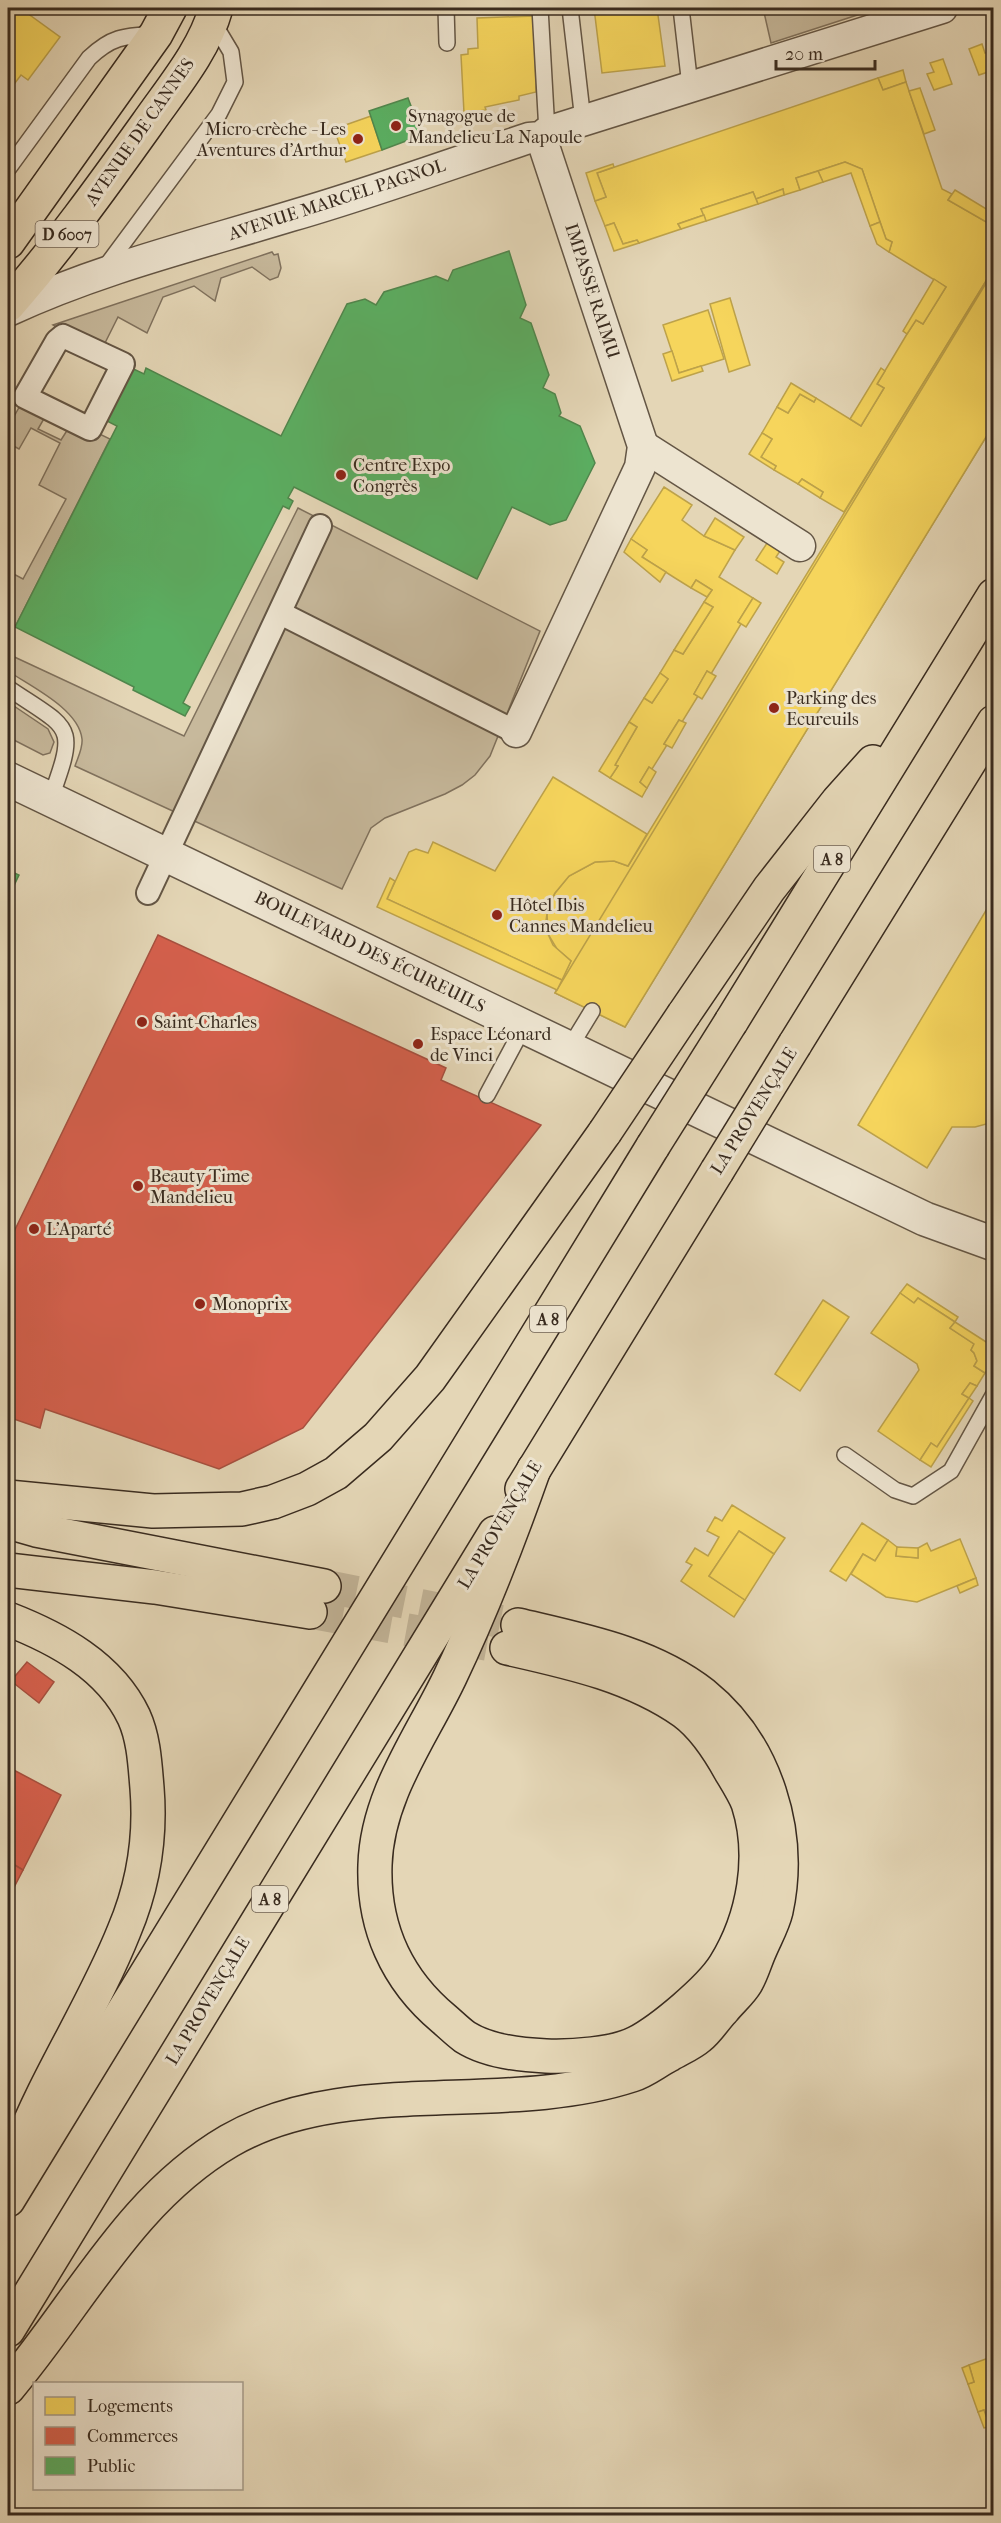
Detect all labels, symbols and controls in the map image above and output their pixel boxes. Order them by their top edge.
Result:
scale bar [776,33,875,71]
text: 20 m [785,44,823,65]
street label: AVENUE DE CANNES [80,54,199,211]
place label: Synagogue de Mandelieu La Napoule [408,106,582,148]
place label: Micro-crèche - Les Aventures d'Arthur [196,119,346,161]
marker: Synagogue de Mandelieu La Napoule [389,119,403,133]
marker: Micro-crèche - Les Aventures d'Arthur [351,132,365,146]
street label: AVENUE MARCEL PAGNOL [225,155,448,245]
road number: D 6007 [36,221,98,247]
street label: IMPASSE RAIMU [560,221,624,361]
place label: Centre Expo Congrès [353,455,450,497]
marker: Centre Expo Congrès [334,468,348,482]
place label: Parking des Ecureuils [786,688,877,730]
marker: Parking des Ecureuils [767,701,781,715]
road number: A 8 [814,846,850,872]
street label: BOULEVARD DES ÉCUREUILS [251,886,489,1017]
place label: Hôtel Ibis Cannes Mandelieu [509,895,653,937]
marker: Hôtel Ibis Cannes Mandelieu [490,908,504,922]
place label: Saint-Charles [154,1012,257,1033]
marker: Saint-Charles [135,1015,149,1029]
place label: Espace Léonard de Vinci [430,1024,551,1066]
marker: Espace Léonard de Vinci [411,1037,425,1051]
street label: LA PROVENÇALE [707,1044,802,1179]
place label: Beauty Time Mandelieu [150,1166,250,1208]
marker: Beauty Time Mandelieu [131,1179,145,1193]
place label: L'Aparté [46,1219,112,1240]
marker: L'Aparté [27,1222,41,1236]
place label: Monoprix [212,1294,289,1315]
marker: Monoprix [193,1297,207,1311]
road number: A 8 [530,1306,566,1332]
street label: LA PROVENÇALE [453,1457,547,1593]
road number: A 8 [252,1886,288,1912]
street label: LA PROVENÇALE [161,1933,255,2069]
legend [33,2382,243,2490]
text: Logements [87,2396,173,2417]
text: Commerces [87,2426,178,2447]
text: Public [87,2456,135,2477]

